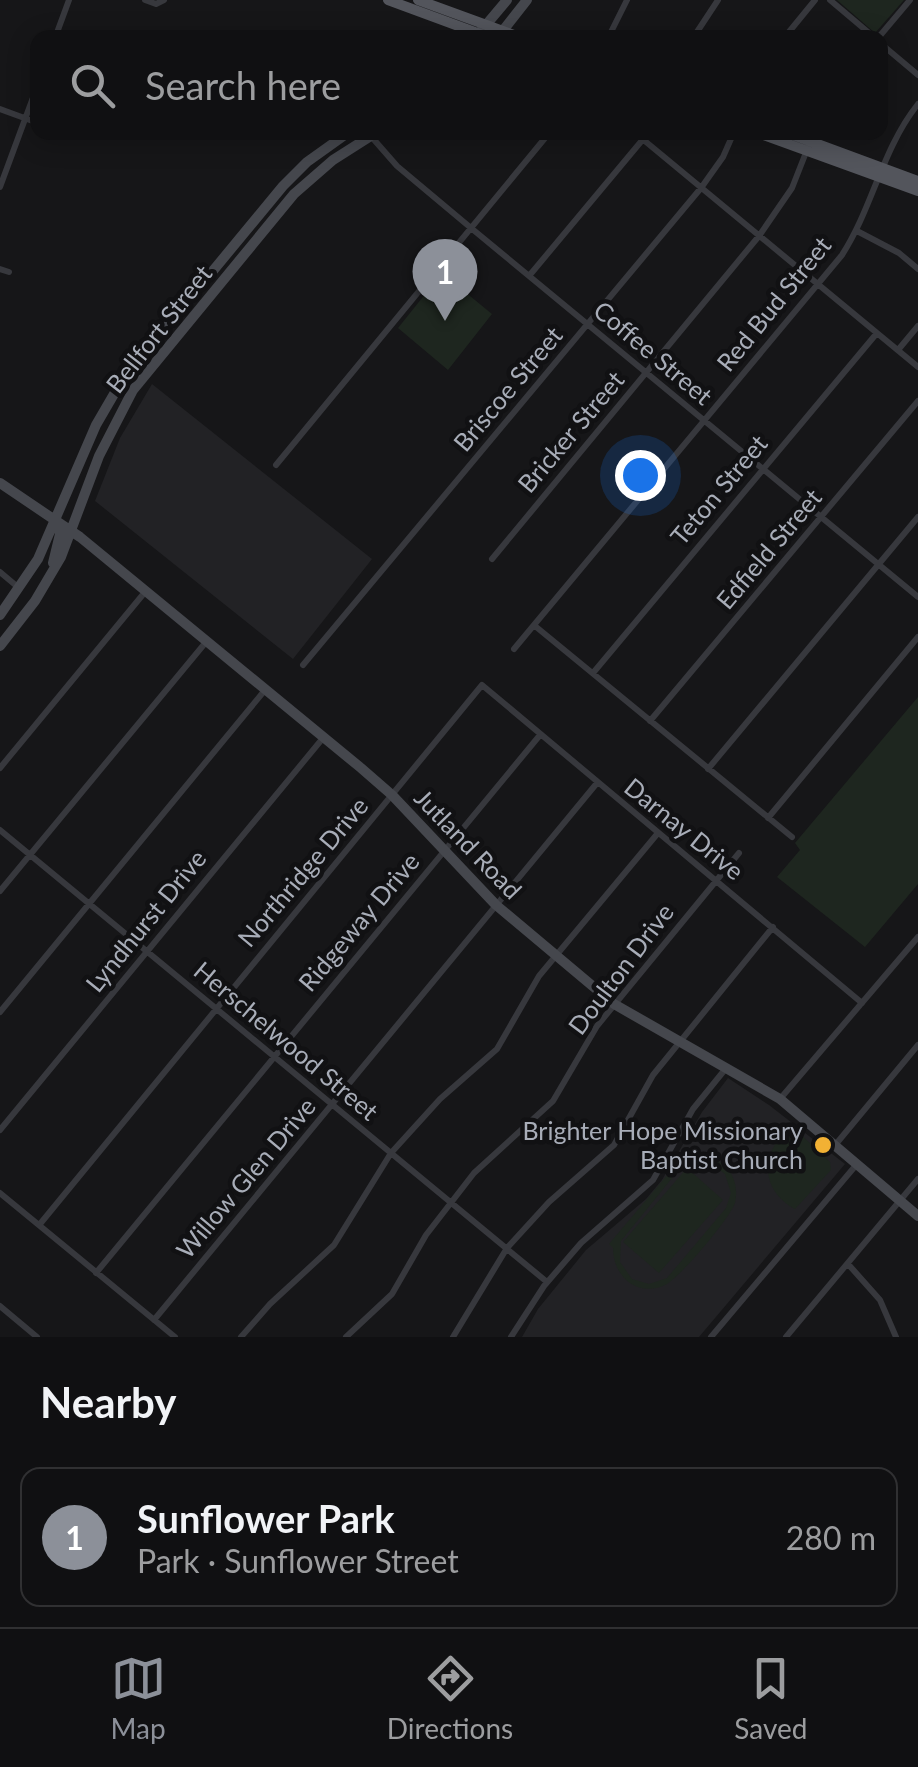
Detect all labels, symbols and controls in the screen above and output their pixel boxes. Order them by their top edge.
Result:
search box [30,30,888,140]
icon: search [65,58,120,113]
text: Search here [145,62,341,108]
street label: Red Bud Street [710,230,837,377]
pin: 1 [412,238,478,321]
street label: Bellfort Street [99,259,217,398]
street label: Coffee Street [588,294,719,410]
street label: Briscoe Street [447,320,568,457]
street label: Bricker Street [511,365,630,498]
street label: Teton Street [664,428,773,550]
your location [615,450,666,501]
street label: Edfield Street [709,482,827,615]
street label: Darnay Drive [619,771,750,885]
street label: Jutland Road [409,782,529,905]
street label: Northridge Drive [231,790,374,952]
street label: Lyndhurst Drive [79,843,212,997]
street label: Ridgeway Drive [292,846,425,997]
street label: Doulton Drive [561,897,679,1040]
street label: Herschelwood Street [189,955,385,1126]
street label: Willow Glen Drive [169,1091,321,1264]
place label: Brighter Hope Missionary Baptist Church [522,1115,803,1174]
marker: Brighter Hope Missionary Baptist Church [812,1134,834,1156]
text: Nearby [40,1377,177,1427]
text: Sunflower Park [137,1495,395,1541]
text: 1 [65,1518,84,1557]
text: 280 m [786,1518,876,1557]
text: Park · Sunflower Street [137,1541,459,1580]
tab: Map [111,1651,166,1745]
tab: Directions [387,1651,513,1745]
tab: Saved [734,1651,807,1745]

